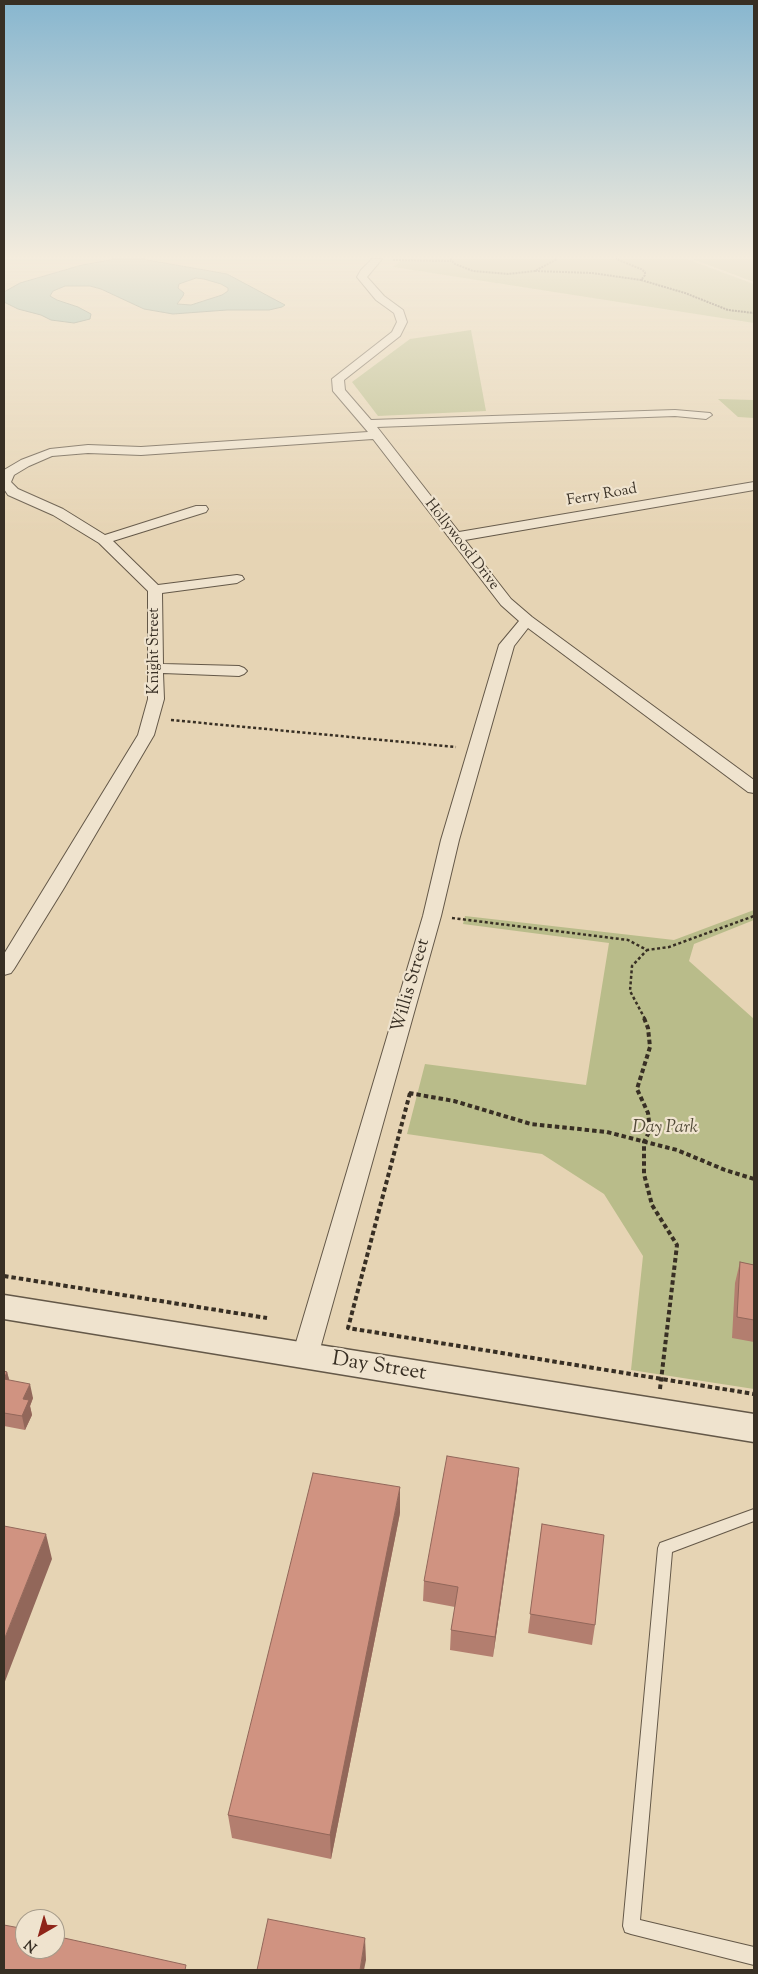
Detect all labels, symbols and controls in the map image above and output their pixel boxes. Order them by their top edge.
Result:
street label: Ferry Road [566,481,638,511]
street label: Hollywood Drive [420,496,502,594]
street label: Knight Street [146,608,164,694]
street label: Willis Street [388,937,436,1035]
park label: Day Park [632,1118,698,1140]
street label: Day Street [330,1348,428,1388]
north arrow [15,1909,65,1959]
text: N [21,1934,42,1956]

